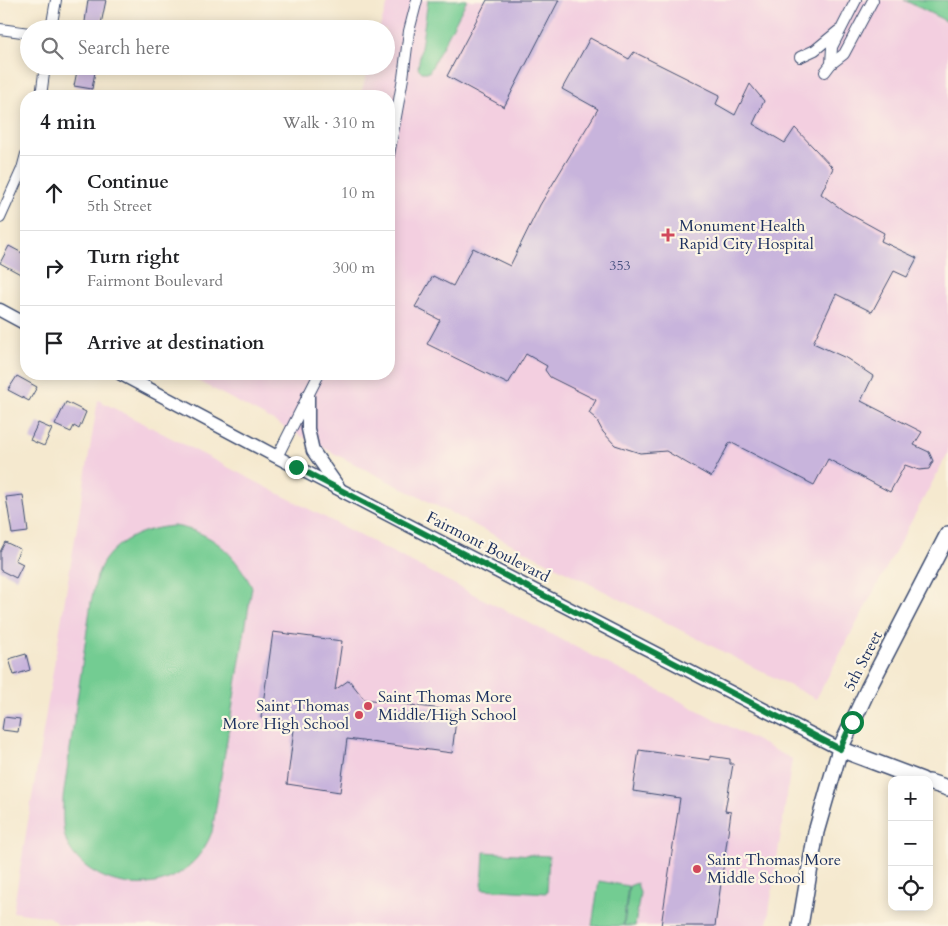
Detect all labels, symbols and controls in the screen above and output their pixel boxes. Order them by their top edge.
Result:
search box [20,20,395,75]
icon: search [38,34,66,62]
text: Search here [78,35,170,61]
text: 4 min [40,108,96,137]
text: Walk · 310 m [283,112,375,134]
text: Continue [87,169,169,195]
icon: ahead [40,179,68,207]
text: 10 m [341,182,375,204]
text: 5th Street [87,195,152,217]
place label: Monument Health Rapid City Hospital [679,215,814,255]
marker: Monument Health Rapid City Hospital [661,228,675,242]
text: Turn right [87,244,179,270]
icon: right [40,254,68,282]
house number: 353 [609,256,631,275]
text: 300 m [333,257,375,279]
text: Fairmont Boulevard [87,270,223,292]
icon: arrive [40,329,68,357]
text: Arrive at destination [87,330,264,356]
route end [285,456,308,479]
street label: Fairmont Boulevard [422,506,554,588]
street label: 5th Street [838,627,888,695]
place label: Saint Thomas More Middle/High School [378,686,517,726]
place label: Saint Thomas More High School [223,695,349,735]
marker: Saint Thomas More Middle/High School [362,700,374,712]
marker: Saint Thomas More High School [353,709,365,721]
route start [841,711,864,734]
map controls [888,776,933,911]
button: + [888,776,933,821]
button: − [888,821,933,866]
place label: Saint Thomas More Middle School [707,849,841,889]
marker: Saint Thomas More Middle School [691,863,703,875]
button: locate [888,866,933,911]

